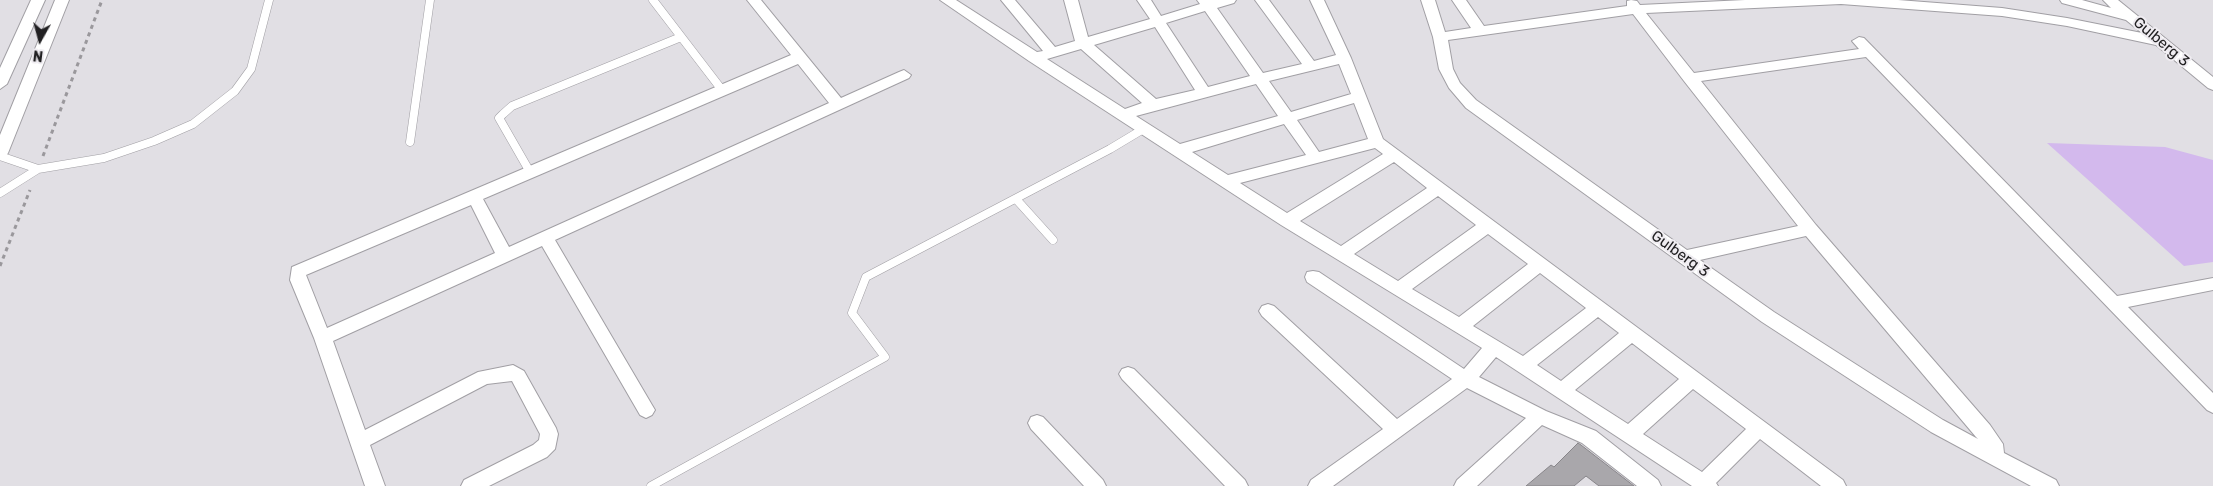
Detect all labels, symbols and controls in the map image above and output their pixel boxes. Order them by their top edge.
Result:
street label: Gulberg 3 [2129,13,2193,71]
north arrow [15,15,65,65]
text: N [32,46,44,64]
street label: Gulberg 3 [1647,227,1713,281]

